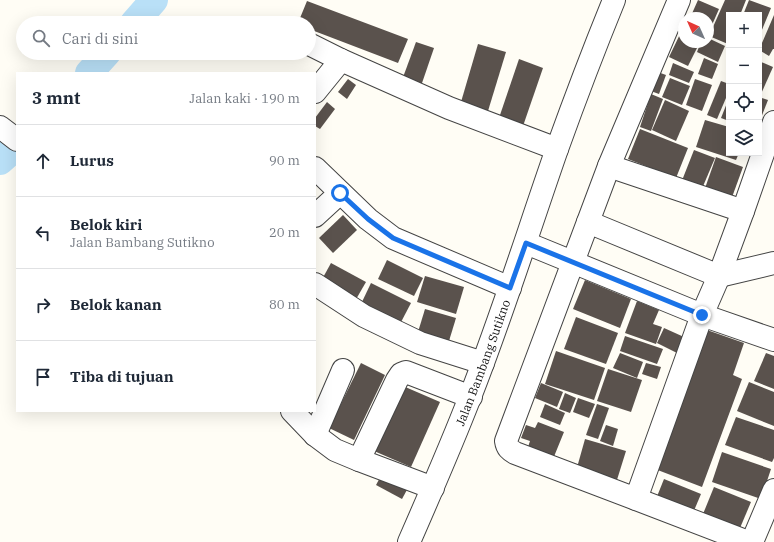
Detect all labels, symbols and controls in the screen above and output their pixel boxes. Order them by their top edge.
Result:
north arrow [678,12,714,48]
map controls [726,12,762,156]
button: + [726,12,762,48]
search box [16,16,316,60]
icon: search [30,27,52,49]
text: Cari di sini [62,29,138,48]
button: − [726,48,762,84]
button: locate [726,84,762,120]
text: 3 mnt [32,87,80,109]
text: Jalan kaki · 190 m [189,90,300,107]
button: layers [726,120,762,156]
icon: ahead [32,150,54,172]
text: Lurus [70,151,114,170]
text: 90 m [269,152,300,169]
route start [331,184,349,202]
text: Belok kiri [70,215,142,234]
icon: left [32,222,54,244]
text: 20 m [269,224,300,241]
text: Jalan Bambang Sutikno [70,234,215,251]
icon: right [32,294,54,316]
text: Belok kanan [70,295,162,314]
text: 80 m [269,296,300,313]
street label: Jalan Bambang Sutikno [452,297,513,428]
route end [693,306,711,324]
icon: arrive [32,366,54,388]
text: Tiba di tujuan [70,367,174,386]

